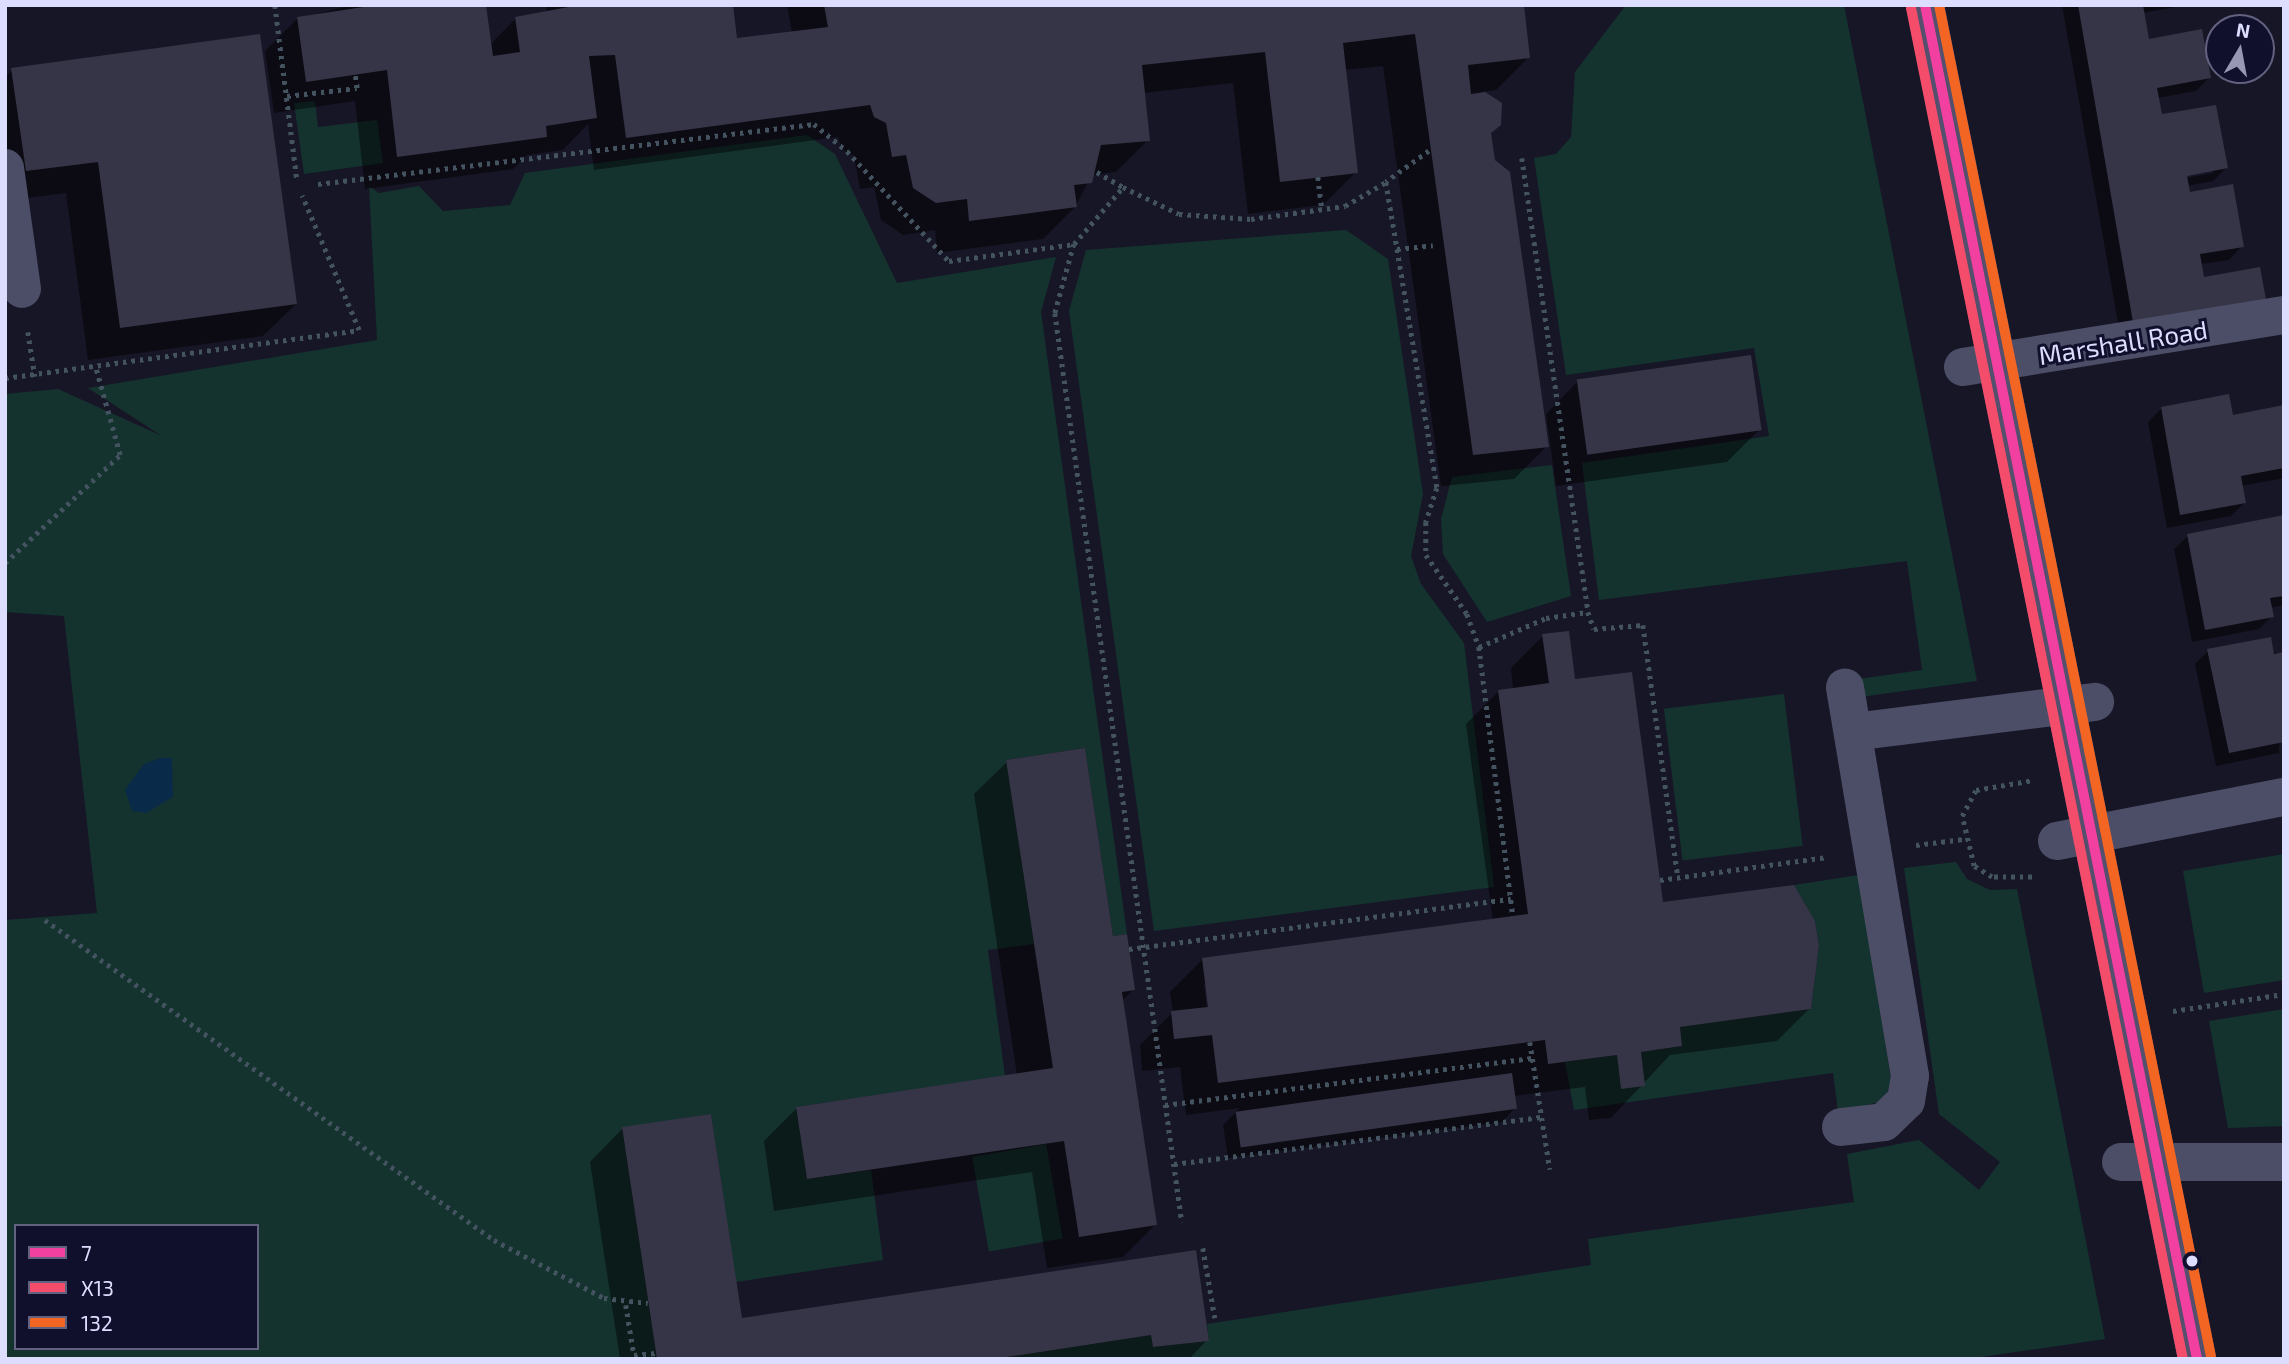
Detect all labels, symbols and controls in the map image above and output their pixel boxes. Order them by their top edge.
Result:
north arrow [2205,14,2275,84]
text: N [2235,17,2252,42]
street label: Marshall Road [2036,313,2210,371]
legend [14,1224,259,1350]
text: 7 [81,1240,92,1265]
unlabelled marker [2185,1254,2199,1268]
text: X13 [81,1275,114,1300]
text: 132 [81,1310,113,1335]

